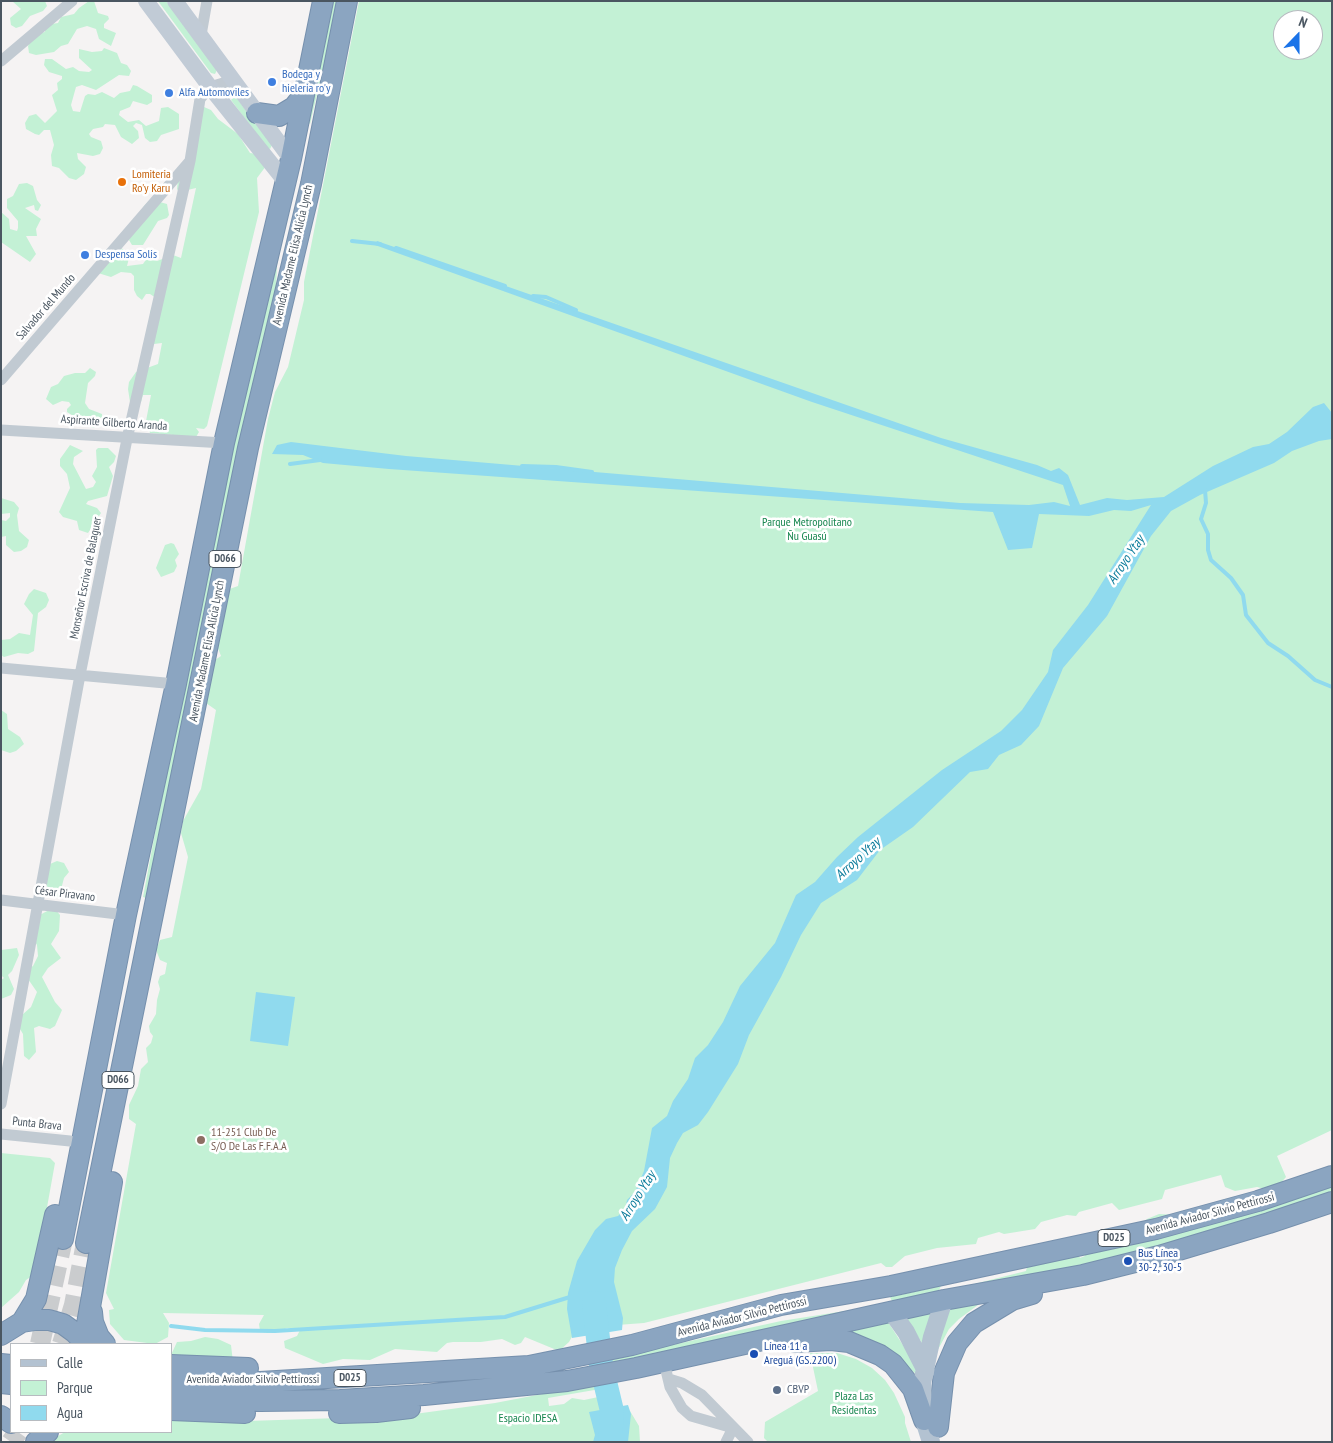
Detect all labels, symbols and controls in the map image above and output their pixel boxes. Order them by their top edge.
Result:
north arrow [1273,10,1323,60]
text: N [1296,12,1310,32]
place label: Bodega y hieleria ro'y [282,68,330,96]
marker: Bodega y hieleria ro'y [266,76,278,88]
place label: Alfa Automoviles [179,86,249,100]
marker: Alfa Automoviles [163,87,175,99]
place label: Lomiteria Ro'y Karu [132,168,171,196]
marker: Lomiteria Ro'y Karu [116,176,128,188]
street label: Avenida Madame Elisa Alicia Lynch [270,183,316,327]
place label: Despensa Solis [95,248,157,262]
marker: Despensa Solis [79,249,91,261]
street label: Salvador del Mundo [14,271,78,343]
street label: Aspirante Gilberto Aranda [60,412,168,434]
street label: Monseñor Escriva de Balaguer [67,516,105,640]
park label: Parque Metropolitano Ñu Guasú [762,516,852,544]
water label: Arroyo Ytay [1104,532,1148,588]
road number: D066 [209,550,241,568]
street label: Avenida Madame Elisa Alicia Lynch [186,579,228,723]
water label: Arroyo Ytay [832,834,884,884]
street label: César Piravano [34,883,96,905]
road number: D066 [102,1072,134,1088]
street label: Punta Brava [12,1114,62,1134]
place label: 11-251 Club De S/O De Las F.F.A.A [211,1126,287,1154]
marker: 11-251 Club De S/O De Las F.F.A.A [195,1134,207,1146]
water label: Arroyo Ytay [616,1168,660,1224]
street label: Avenida Aviador Silvio Pettirossi [1144,1190,1276,1238]
road number: D025 [1098,1230,1130,1246]
place label: Bus Línea 30-2, 30-5 [1138,1247,1182,1275]
marker: Bus Línea 30-2, 30-5 [1122,1255,1134,1267]
street label: Avenida Aviador Silvio Pettirossi [676,1294,808,1340]
place label: Línea 11 a Areguá (GS.2200) [764,1340,836,1368]
legend [10,1343,172,1433]
marker: Línea 11 a Areguá (GS.2200) [748,1348,760,1360]
text: Calle [57,1353,83,1372]
road number: D025 [334,1370,366,1386]
street label: Avenida Aviador Silvio Pettirossi [187,1373,319,1387]
text: Parque [57,1378,93,1397]
place label: CBVP [787,1383,809,1397]
marker: CBVP [771,1384,783,1396]
park label: Plaza Las Residentas [832,1390,876,1418]
text: Agua [57,1403,83,1422]
park label: Espacio IDESA [499,1412,557,1426]

